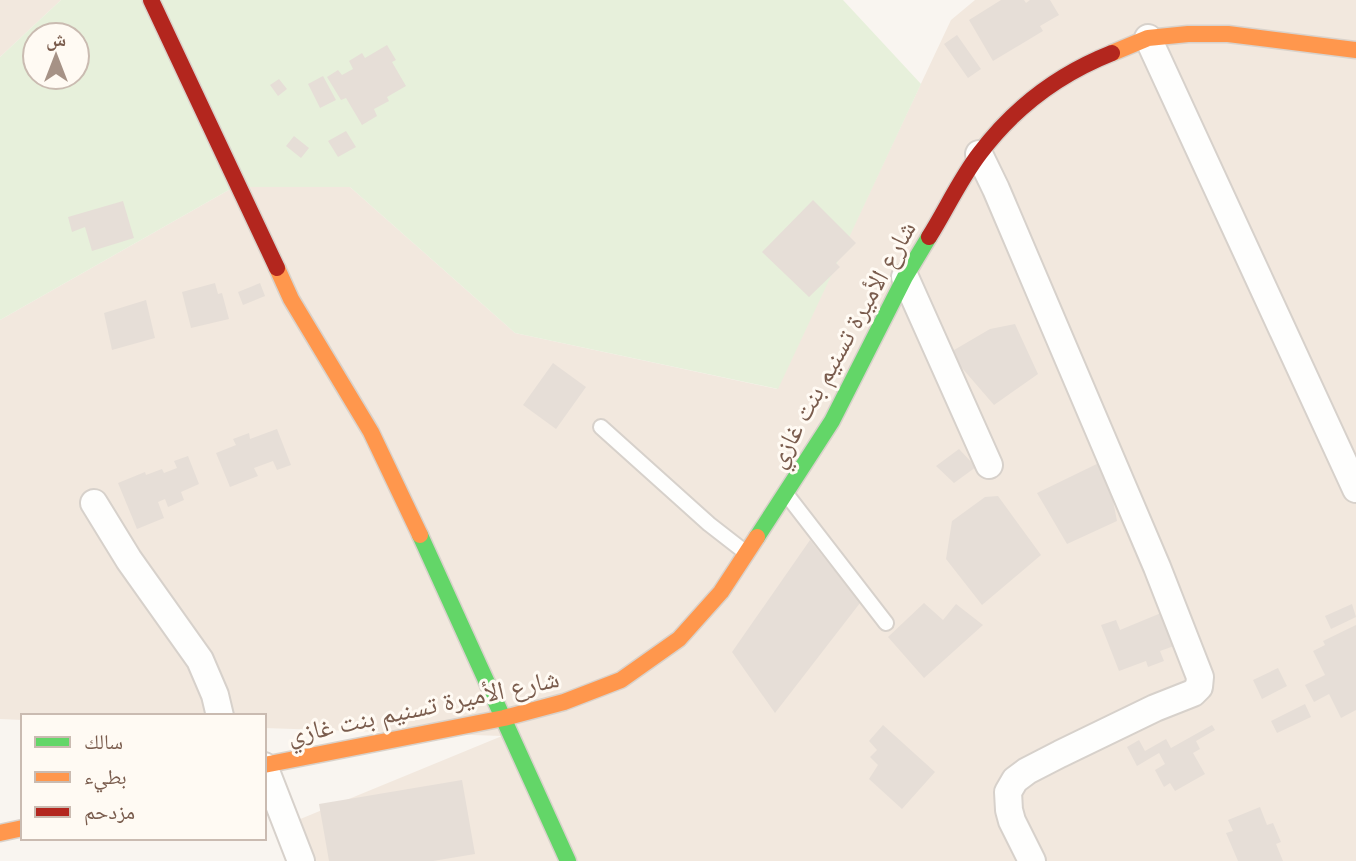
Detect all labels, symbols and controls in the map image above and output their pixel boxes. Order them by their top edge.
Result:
north arrow [21,21,91,91]
text: ش [46,27,66,51]
street label: شارع الأميرة تسنيم بنت غازي [759,215,927,475]
street label: شارع الأميرة تسنيم بنت غازي [284,661,563,755]
legend [21,714,266,840]
text: سالك [84,728,123,754]
text: بطيء [84,763,127,793]
text: مزدحم [84,798,135,826]

